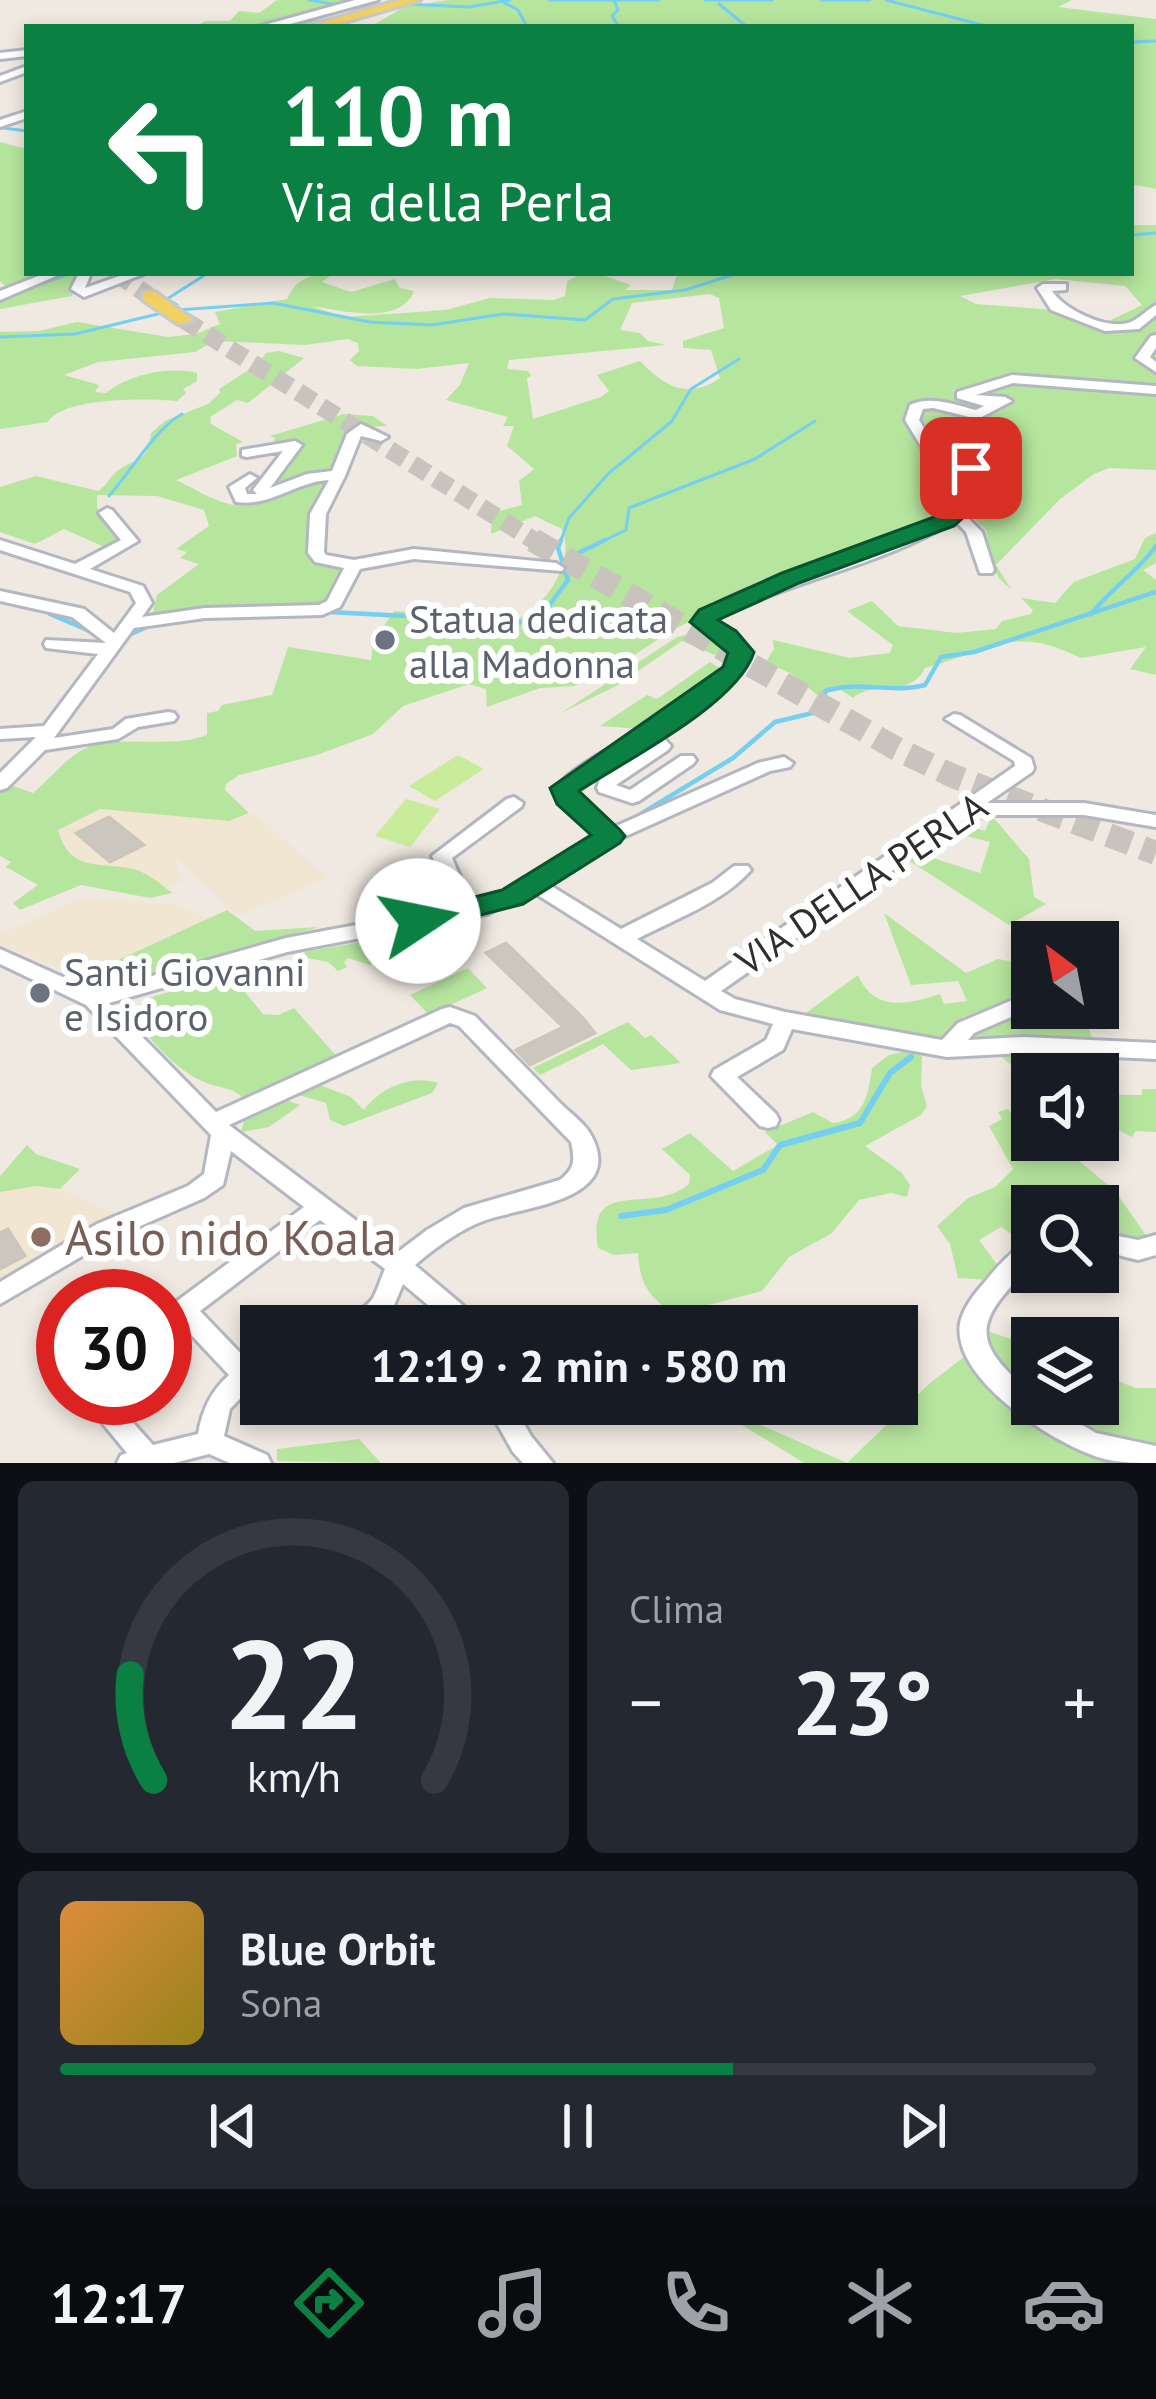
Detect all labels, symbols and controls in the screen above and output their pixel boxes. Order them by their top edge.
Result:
text: 110 m [282,60,514,169]
icon: left [84,72,240,228]
text: Via della Perla [282,166,614,236]
pin [920,417,1022,519]
icon: arrive [938,435,1004,501]
place label: Statua dedicata alla Madonna [409,593,668,689]
marker: Statua dedicata alla Madonna [372,627,398,653]
street label: VIA DELLA PERLA [725,780,997,987]
position arrow [355,858,481,984]
north arrow [1011,921,1119,1029]
map controls [1011,921,1119,1425]
place label: Santi Giovanni e Isidoro [64,946,306,1042]
marker: Santi Giovanni e Isidoro [27,980,53,1006]
button: sound [1011,1053,1119,1161]
button: search [1011,1185,1119,1293]
place label: Asilo nido Koala [65,1206,397,1268]
marker: Asilo nido Koala [28,1224,54,1250]
speed limit sign: 30 [36,1269,192,1425]
button: layers [1011,1317,1119,1425]
text: 12:19 · 2 min · 580 m [371,1336,787,1394]
text: Clima [629,1583,724,1634]
text: 22 [223,1602,364,1763]
text: 23° [792,1643,933,1760]
text: − [629,1659,662,1744]
text: + [1063,1659,1096,1744]
text: km/h [246,1748,341,1804]
text: Blue Orbit [240,1919,436,1977]
text: Sona [240,1977,322,2028]
icon: previous [200,2093,266,2159]
icon: pause [545,2093,611,2159]
icon: next [890,2093,956,2159]
icon: directions [287,2261,371,2345]
icon: music [471,2261,555,2345]
icon: phone [654,2261,738,2345]
icon: climate [838,2261,922,2345]
icon: car [1022,2261,1106,2345]
text: 12:17 [50,2268,187,2338]

